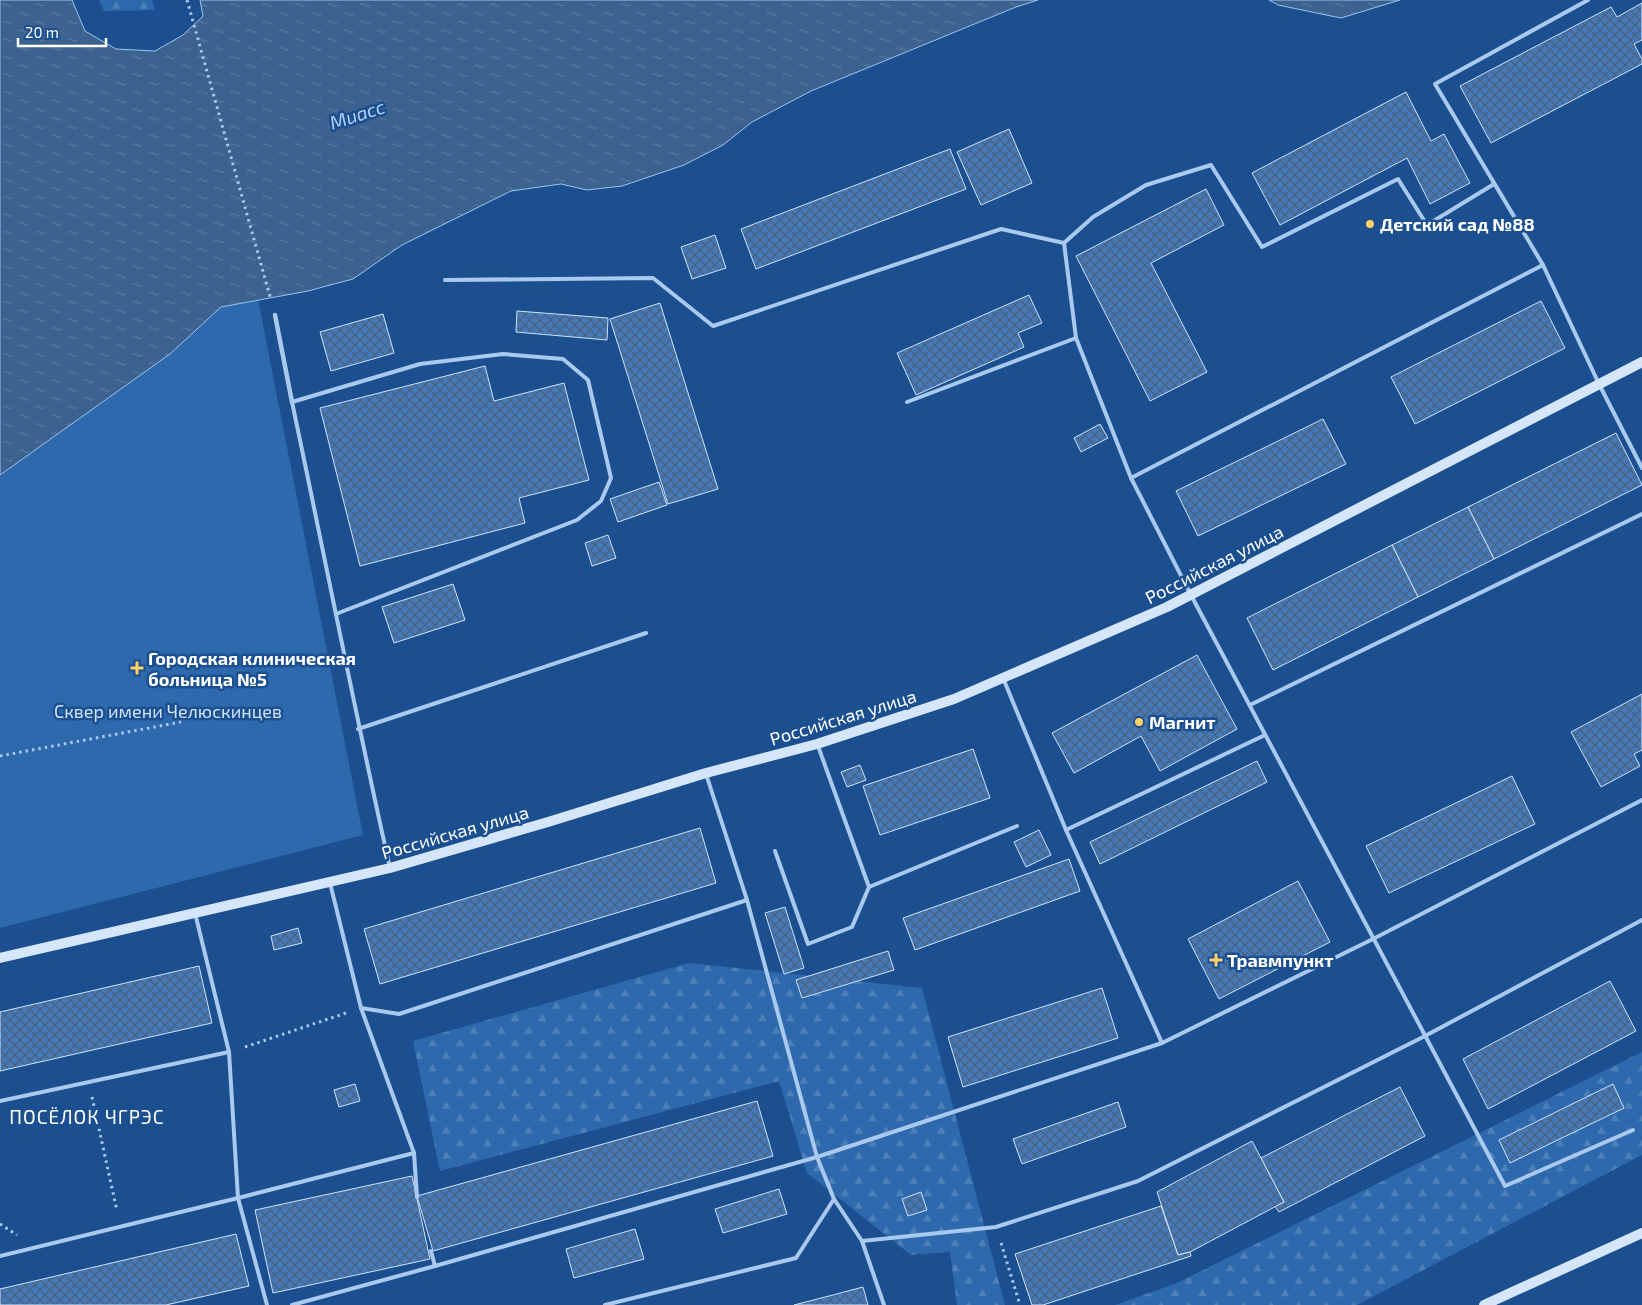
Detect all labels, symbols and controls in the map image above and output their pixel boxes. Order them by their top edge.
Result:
scale bar [18,15,105,47]
text: 20 m [25,23,59,41]
water label: Миасс [326,94,388,134]
place label: Детский сад №88 [1380,213,1535,235]
marker: Детский сад №88 [1364,218,1376,230]
street label: Российская улица [1141,520,1287,608]
place label: Городская клиническая больница №5 [148,647,356,690]
marker: Городская клиническая больница №5 [130,661,144,675]
street label: Российская улица [767,684,919,750]
park label: Сквер имени Челюскинцев [54,700,282,722]
place label: Магнит [1149,711,1215,733]
marker: Магнит [1133,716,1145,728]
street label: Российская улица [379,800,531,864]
place label: Травмпункт [1227,949,1334,971]
marker: Травмпункт [1209,953,1223,967]
district label: ПОСЁЛОК ЧГРЭС [9,1105,165,1128]

